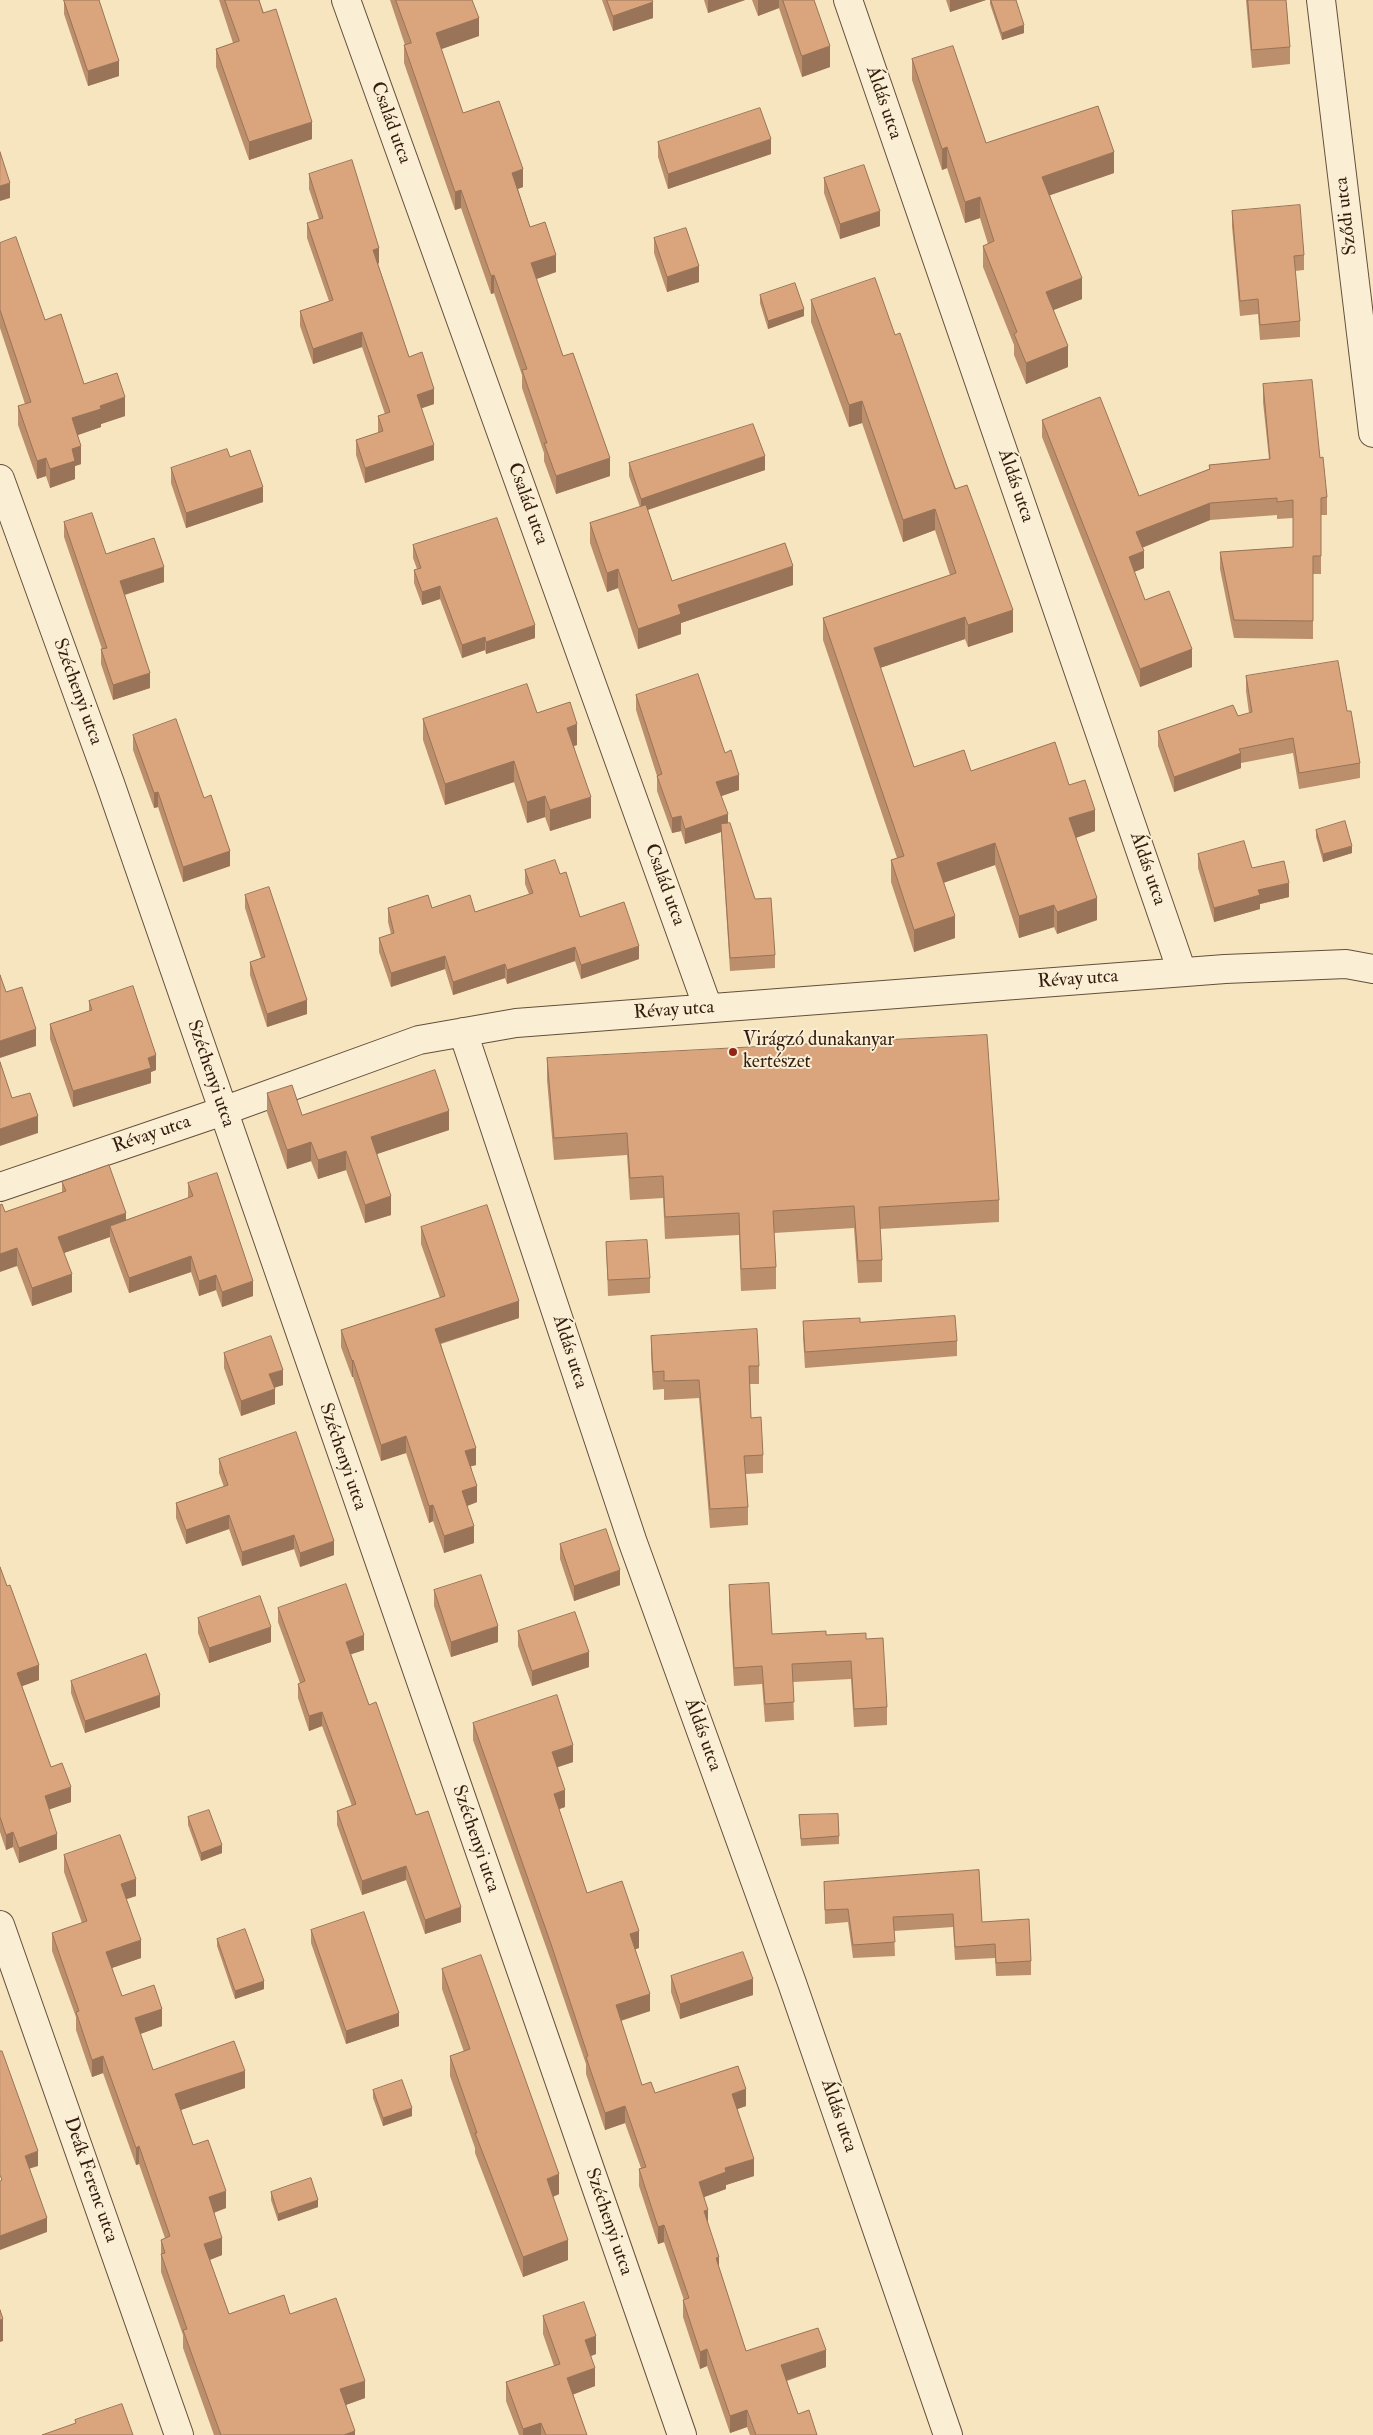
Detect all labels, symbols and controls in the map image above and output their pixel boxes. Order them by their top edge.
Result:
street label: Áldás utca [860,63,906,143]
street label: Család utca [365,79,415,167]
street label: Sződi utca [1331,176,1363,256]
street label: Áldás utca [992,446,1038,526]
street label: Család utca [502,460,552,548]
street label: Széchenyi utca [47,636,107,748]
street label: Áldás utca [1124,829,1170,909]
street label: Család utca [639,841,689,929]
street label: Révay utca [1037,966,1119,994]
street label: Révay utca [633,997,715,1025]
street label: Széchenyi utca [181,1018,239,1130]
place label: Virágzó dunakanyar kertészet [743,1030,894,1074]
marker: Virágzó dunakanyar kertészet [727,1046,739,1058]
street label: Révay utca [110,1111,194,1159]
street label: Áldás utca [546,1312,592,1392]
street label: Széchenyi utca [313,1401,371,1513]
street label: Áldás utca [678,1695,726,1775]
street label: Széchenyi utca [446,1783,504,1895]
street label: Áldás utca [815,2076,861,2156]
street label: Deák Ferenc utca [58,2114,122,2246]
street label: Széchenyi utca [579,2166,637,2278]

